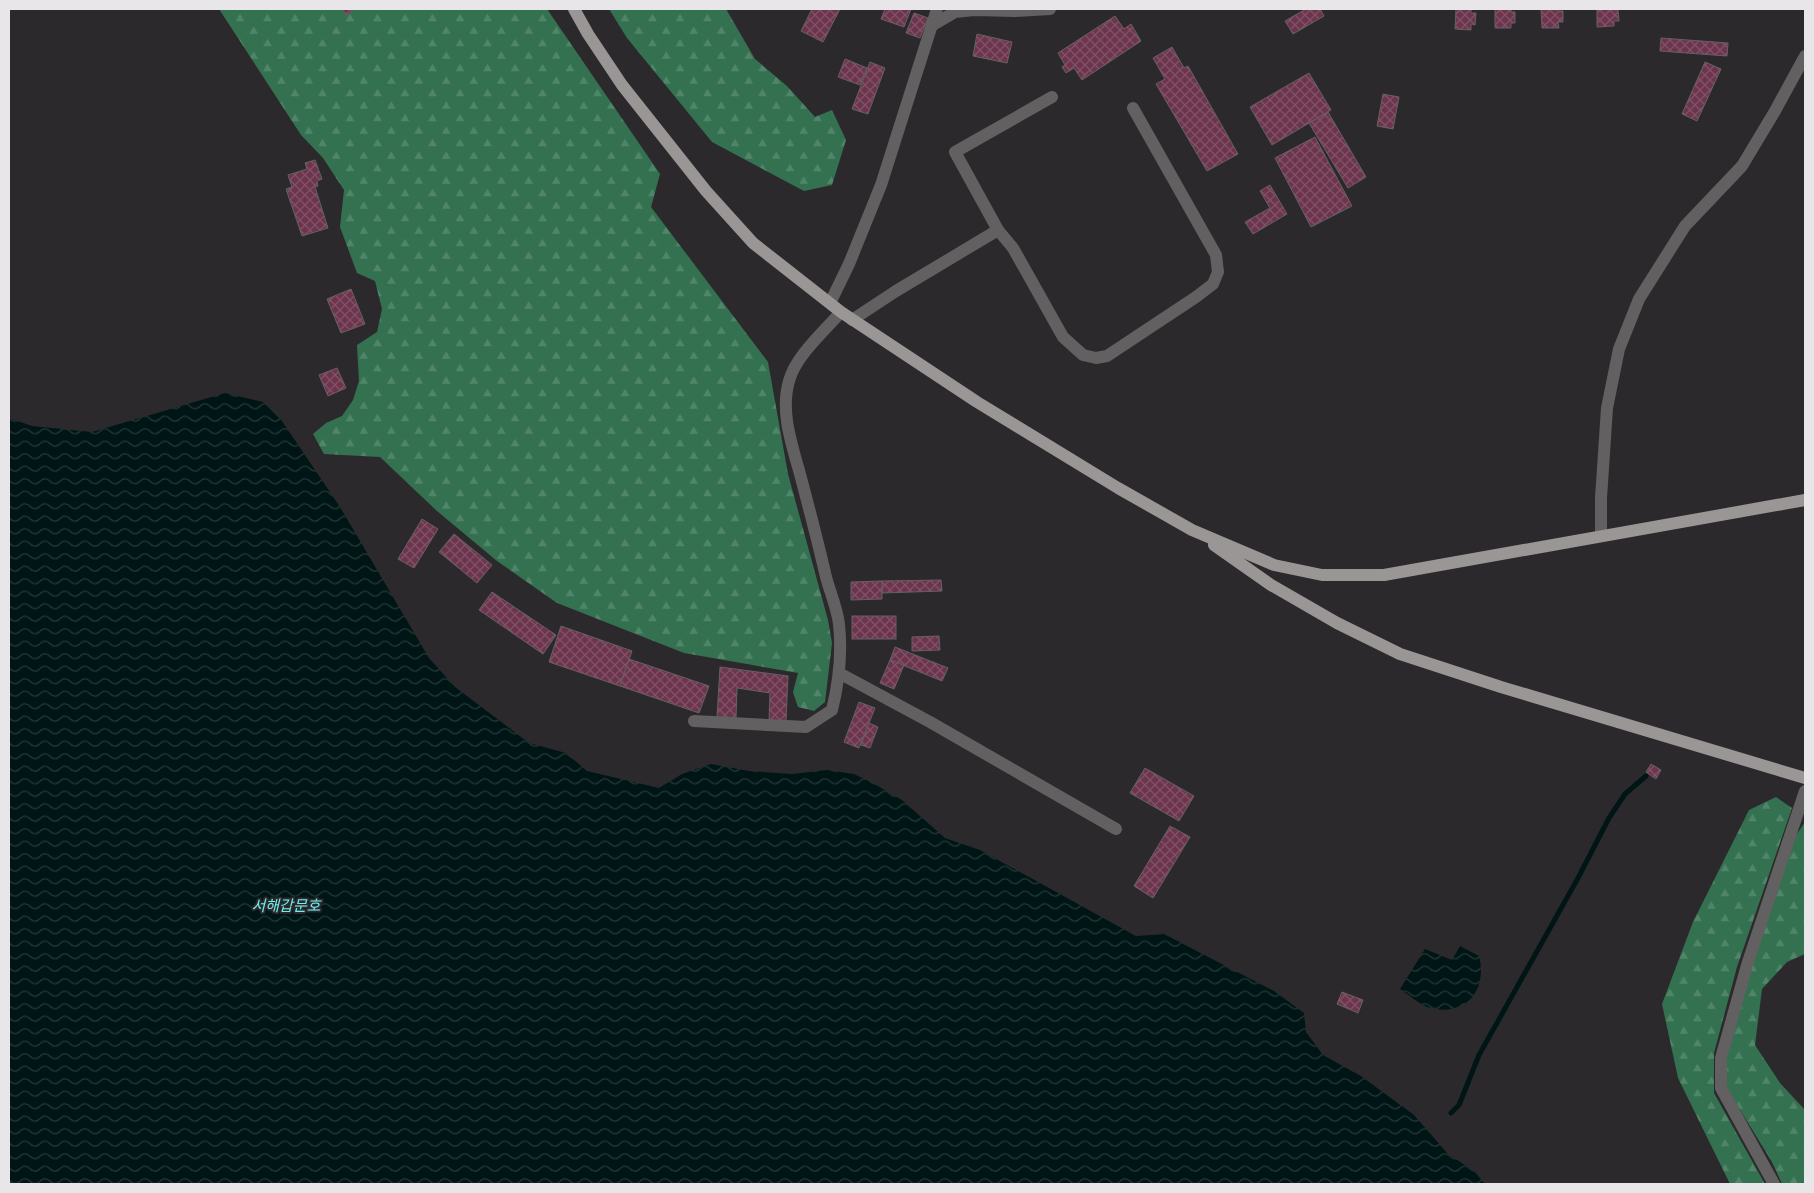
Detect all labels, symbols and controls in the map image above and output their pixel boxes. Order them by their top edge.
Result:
water label: 서해갑문호 [251,898,322,914]

